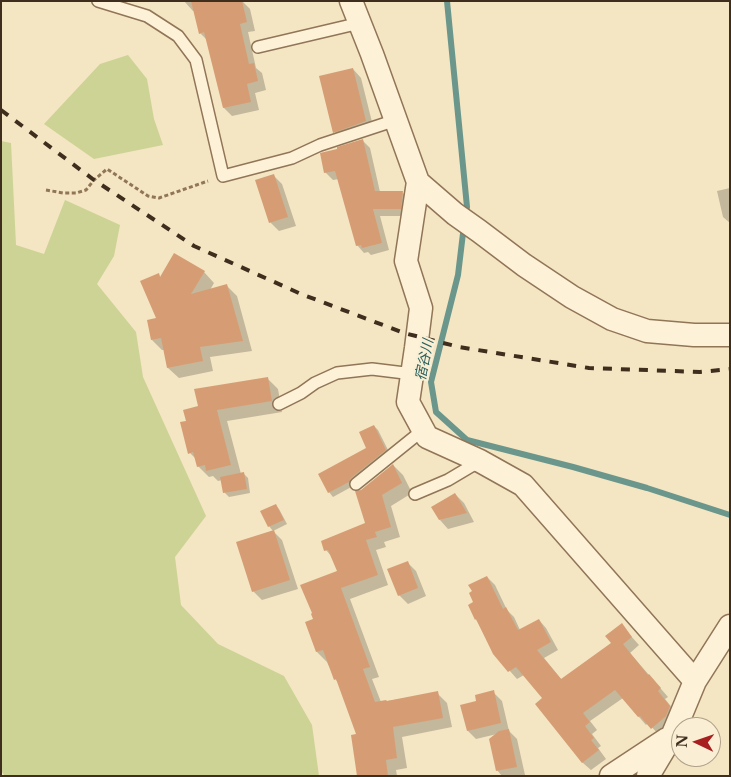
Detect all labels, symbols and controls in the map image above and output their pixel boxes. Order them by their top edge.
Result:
water label: 宿谷川 [413,338,437,382]
north arrow [671,717,721,767]
text: N [673,734,691,748]

